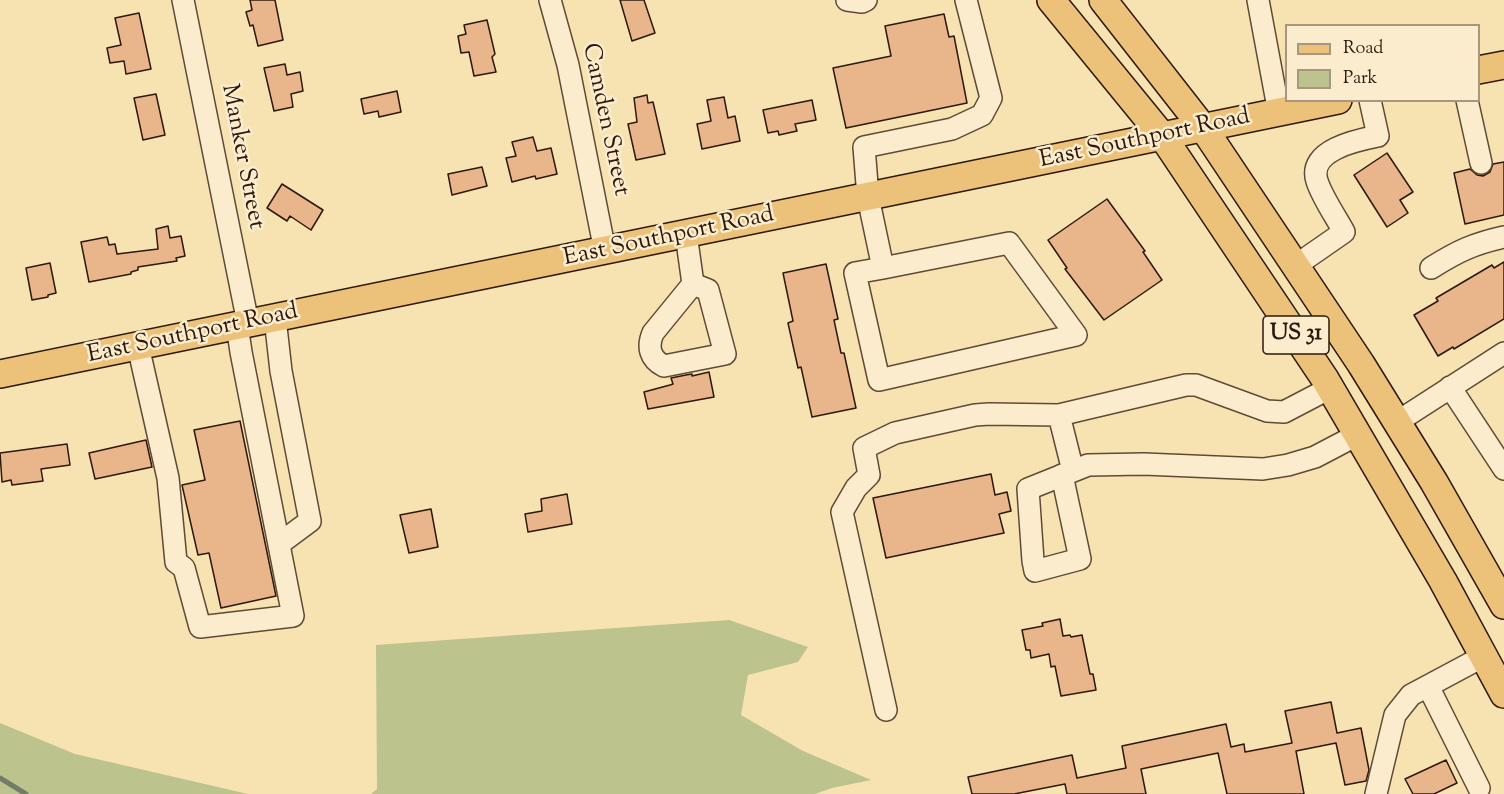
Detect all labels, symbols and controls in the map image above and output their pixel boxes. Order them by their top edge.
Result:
legend [1285,24,1480,102]
text: Road [1343,36,1383,62]
street label: Camden Street [574,41,634,199]
text: Park [1343,66,1377,92]
street label: Manker Street [213,82,269,232]
street label: East Southport Road [1037,104,1253,176]
street label: East Southport Road [561,202,777,274]
street label: East Southport Road [85,299,301,371]
road number: US 31 [1263,316,1329,354]

